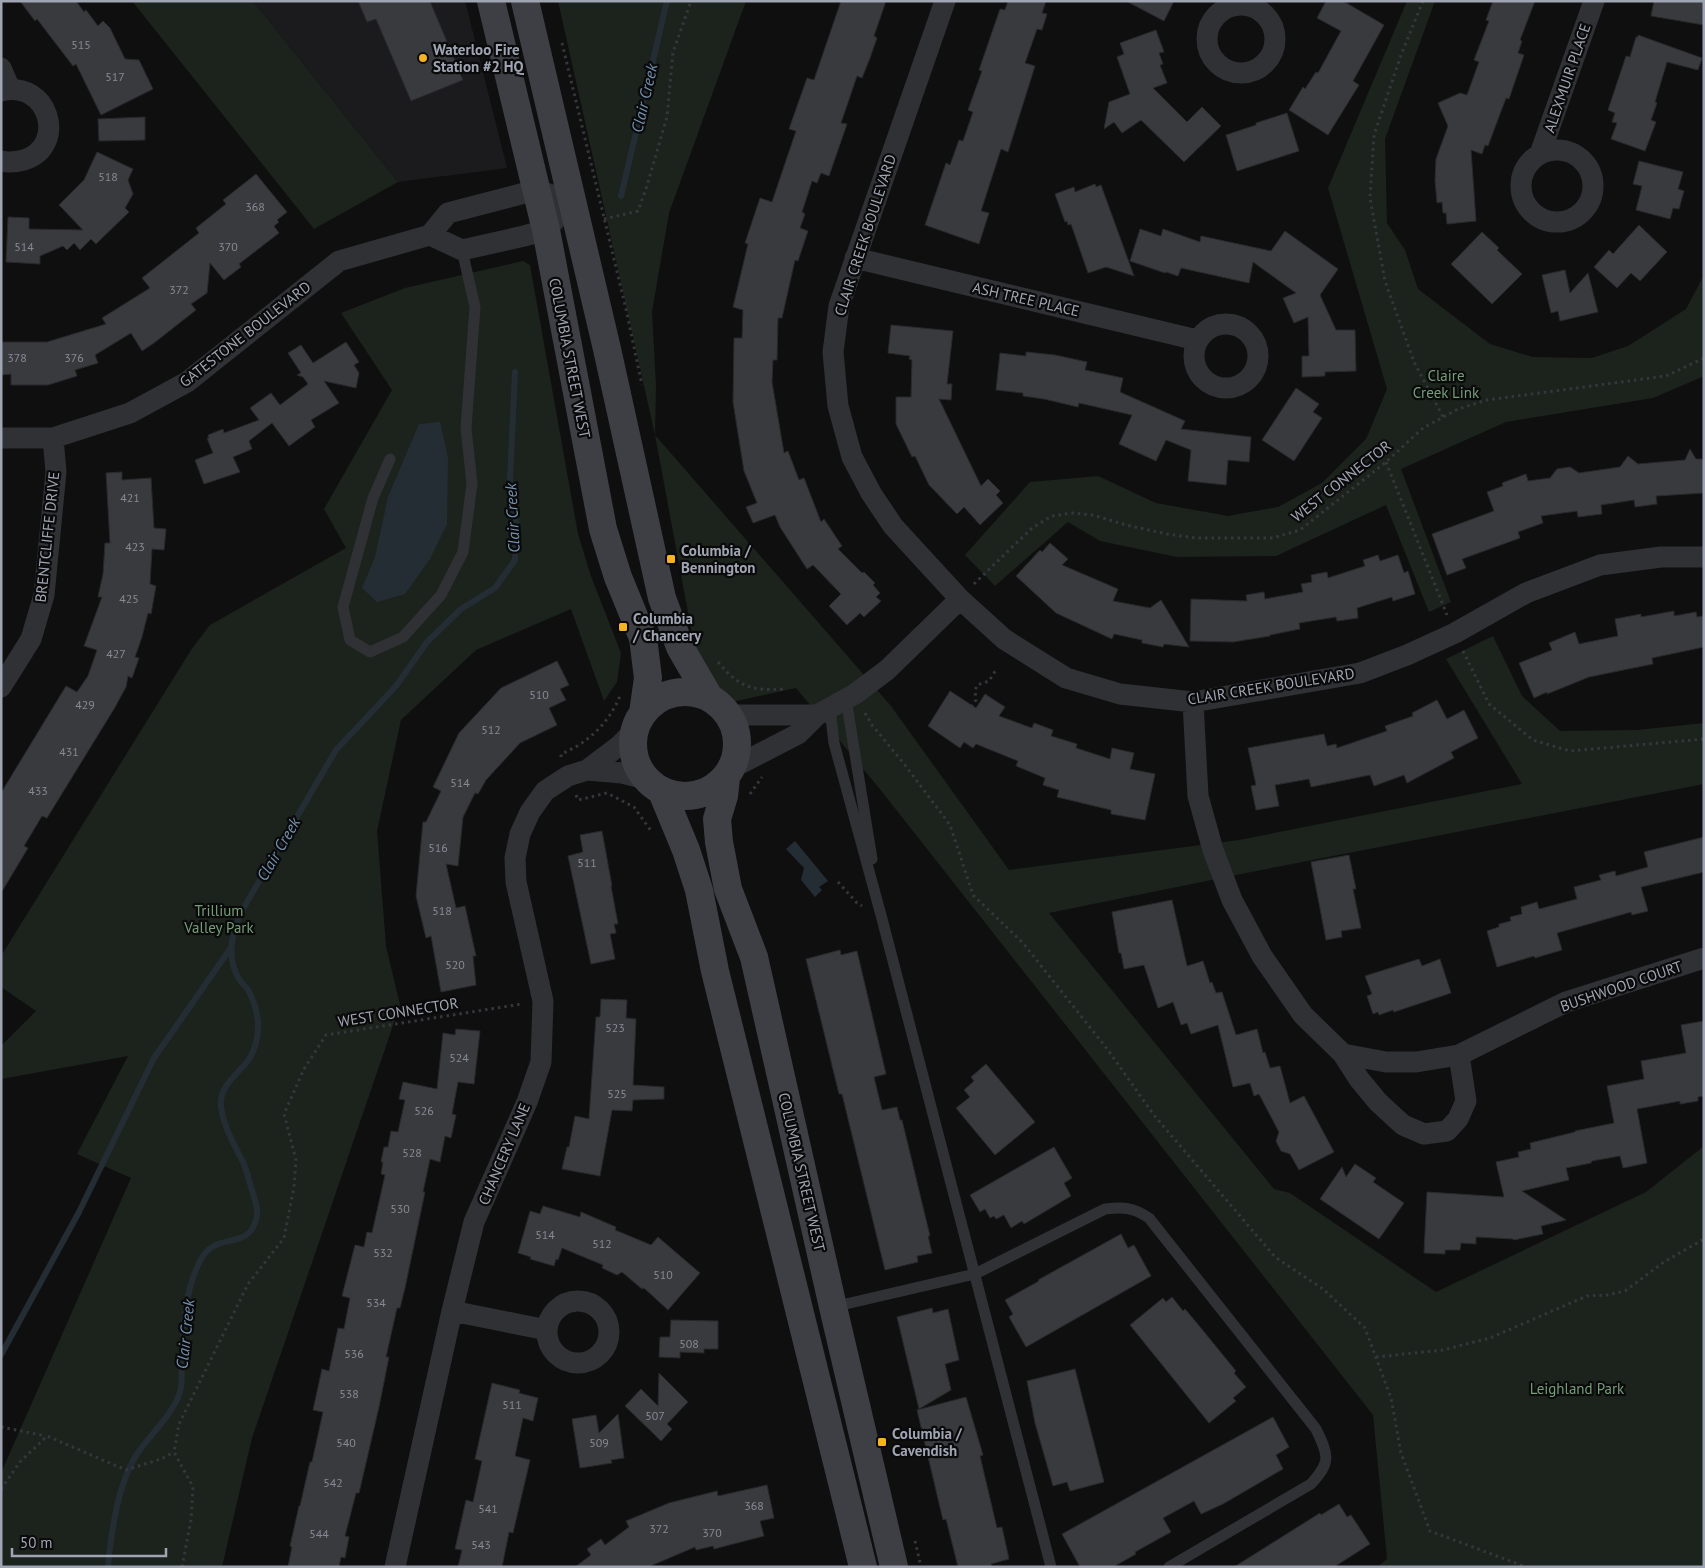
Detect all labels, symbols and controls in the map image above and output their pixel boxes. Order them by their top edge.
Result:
street label: ALEXMUIR PLACE [1539,21,1595,135]
house number: 515 [71,37,91,52]
place label: Waterloo Fire Station #2 HQ [433,40,524,76]
marker: Waterloo Fire Station #2 HQ [417,52,429,64]
water label: Clair Creek [626,61,662,134]
house number: 517 [105,69,125,84]
street label: CLAIR CREEK BOULEVARD [830,152,900,318]
house number: 518 [98,169,118,184]
house number: 368 [245,199,265,214]
house number: 514 [14,239,34,254]
house number: 370 [218,239,238,254]
street label: COLUMBIA STREET WEST [545,276,595,440]
street label: GATESTONE BOULEVARD [176,277,314,391]
street label: ASH TREE PLACE [971,277,1081,321]
house number: 372 [169,282,189,297]
house number: 378 [7,350,27,365]
house number: 376 [64,350,84,365]
park label: Claire Creek Link [1413,366,1480,402]
street label: WEST CONNECTOR [1287,436,1395,526]
street label: BRENTCLIFFE DRIVE [31,471,63,603]
water label: Clair Creek [500,482,524,553]
house number: 421 [120,490,140,505]
house number: 423 [125,539,145,554]
place label: Columbia / Bennington [681,541,755,577]
marker: Columbia / Bennington [665,553,677,565]
house number: 425 [119,591,139,606]
place label: Columbia / Chancery [632,609,702,645]
marker: Columbia / Chancery [617,621,629,633]
house number: 427 [106,646,126,661]
street label: CLAIR CREEK BOULEVARD [1186,663,1356,709]
house number: 510 [529,687,549,702]
house number: 429 [75,697,95,712]
house number: 512 [481,722,501,737]
house number: 431 [59,744,79,759]
house number: 514 [450,775,470,790]
house number: 433 [28,783,48,798]
water label: Clair Creek [252,813,305,884]
house number: 516 [428,840,448,855]
house number: 511 [577,855,597,870]
park label: Trillium Valley Park [183,901,254,937]
house number: 518 [432,903,452,918]
street label: BUSHWOOD COURT [1558,956,1685,1016]
house number: 520 [445,957,465,972]
street label: WEST CONNECTOR [336,993,460,1031]
house number: 523 [605,1020,625,1035]
house number: 524 [449,1050,469,1065]
house number: 525 [607,1086,627,1101]
street label: COLUMBIA STREET WEST [774,1091,830,1254]
street label: CHANCERY LANE [474,1100,534,1208]
house number: 526 [414,1103,434,1118]
house number: 528 [402,1145,422,1160]
house number: 530 [390,1201,410,1216]
house number: 514 [535,1227,555,1242]
house number: 512 [592,1236,612,1251]
house number: 532 [373,1245,393,1260]
house number: 510 [653,1267,673,1282]
house number: 534 [366,1295,386,1310]
water label: Clair Creek [171,1297,199,1370]
house number: 508 [679,1336,699,1351]
house number: 536 [344,1346,364,1361]
park label: Leighland Park [1530,1379,1625,1398]
house number: 538 [339,1386,359,1401]
house number: 511 [502,1397,522,1412]
house number: 507 [645,1408,665,1423]
place label: Columbia / Cavendish [892,1424,963,1460]
house number: 540 [336,1435,356,1450]
house number: 509 [589,1435,609,1450]
marker: Columbia / Cavendish [876,1436,888,1448]
house number: 542 [323,1475,343,1490]
house number: 368 [744,1498,764,1513]
house number: 541 [478,1501,498,1516]
house number: 372 [649,1521,669,1536]
house number: 370 [702,1525,722,1540]
scale bar [12,1526,166,1558]
house number: 544 [309,1526,329,1541]
text: 50 m [20,1533,53,1552]
house number: 543 [471,1537,491,1552]

